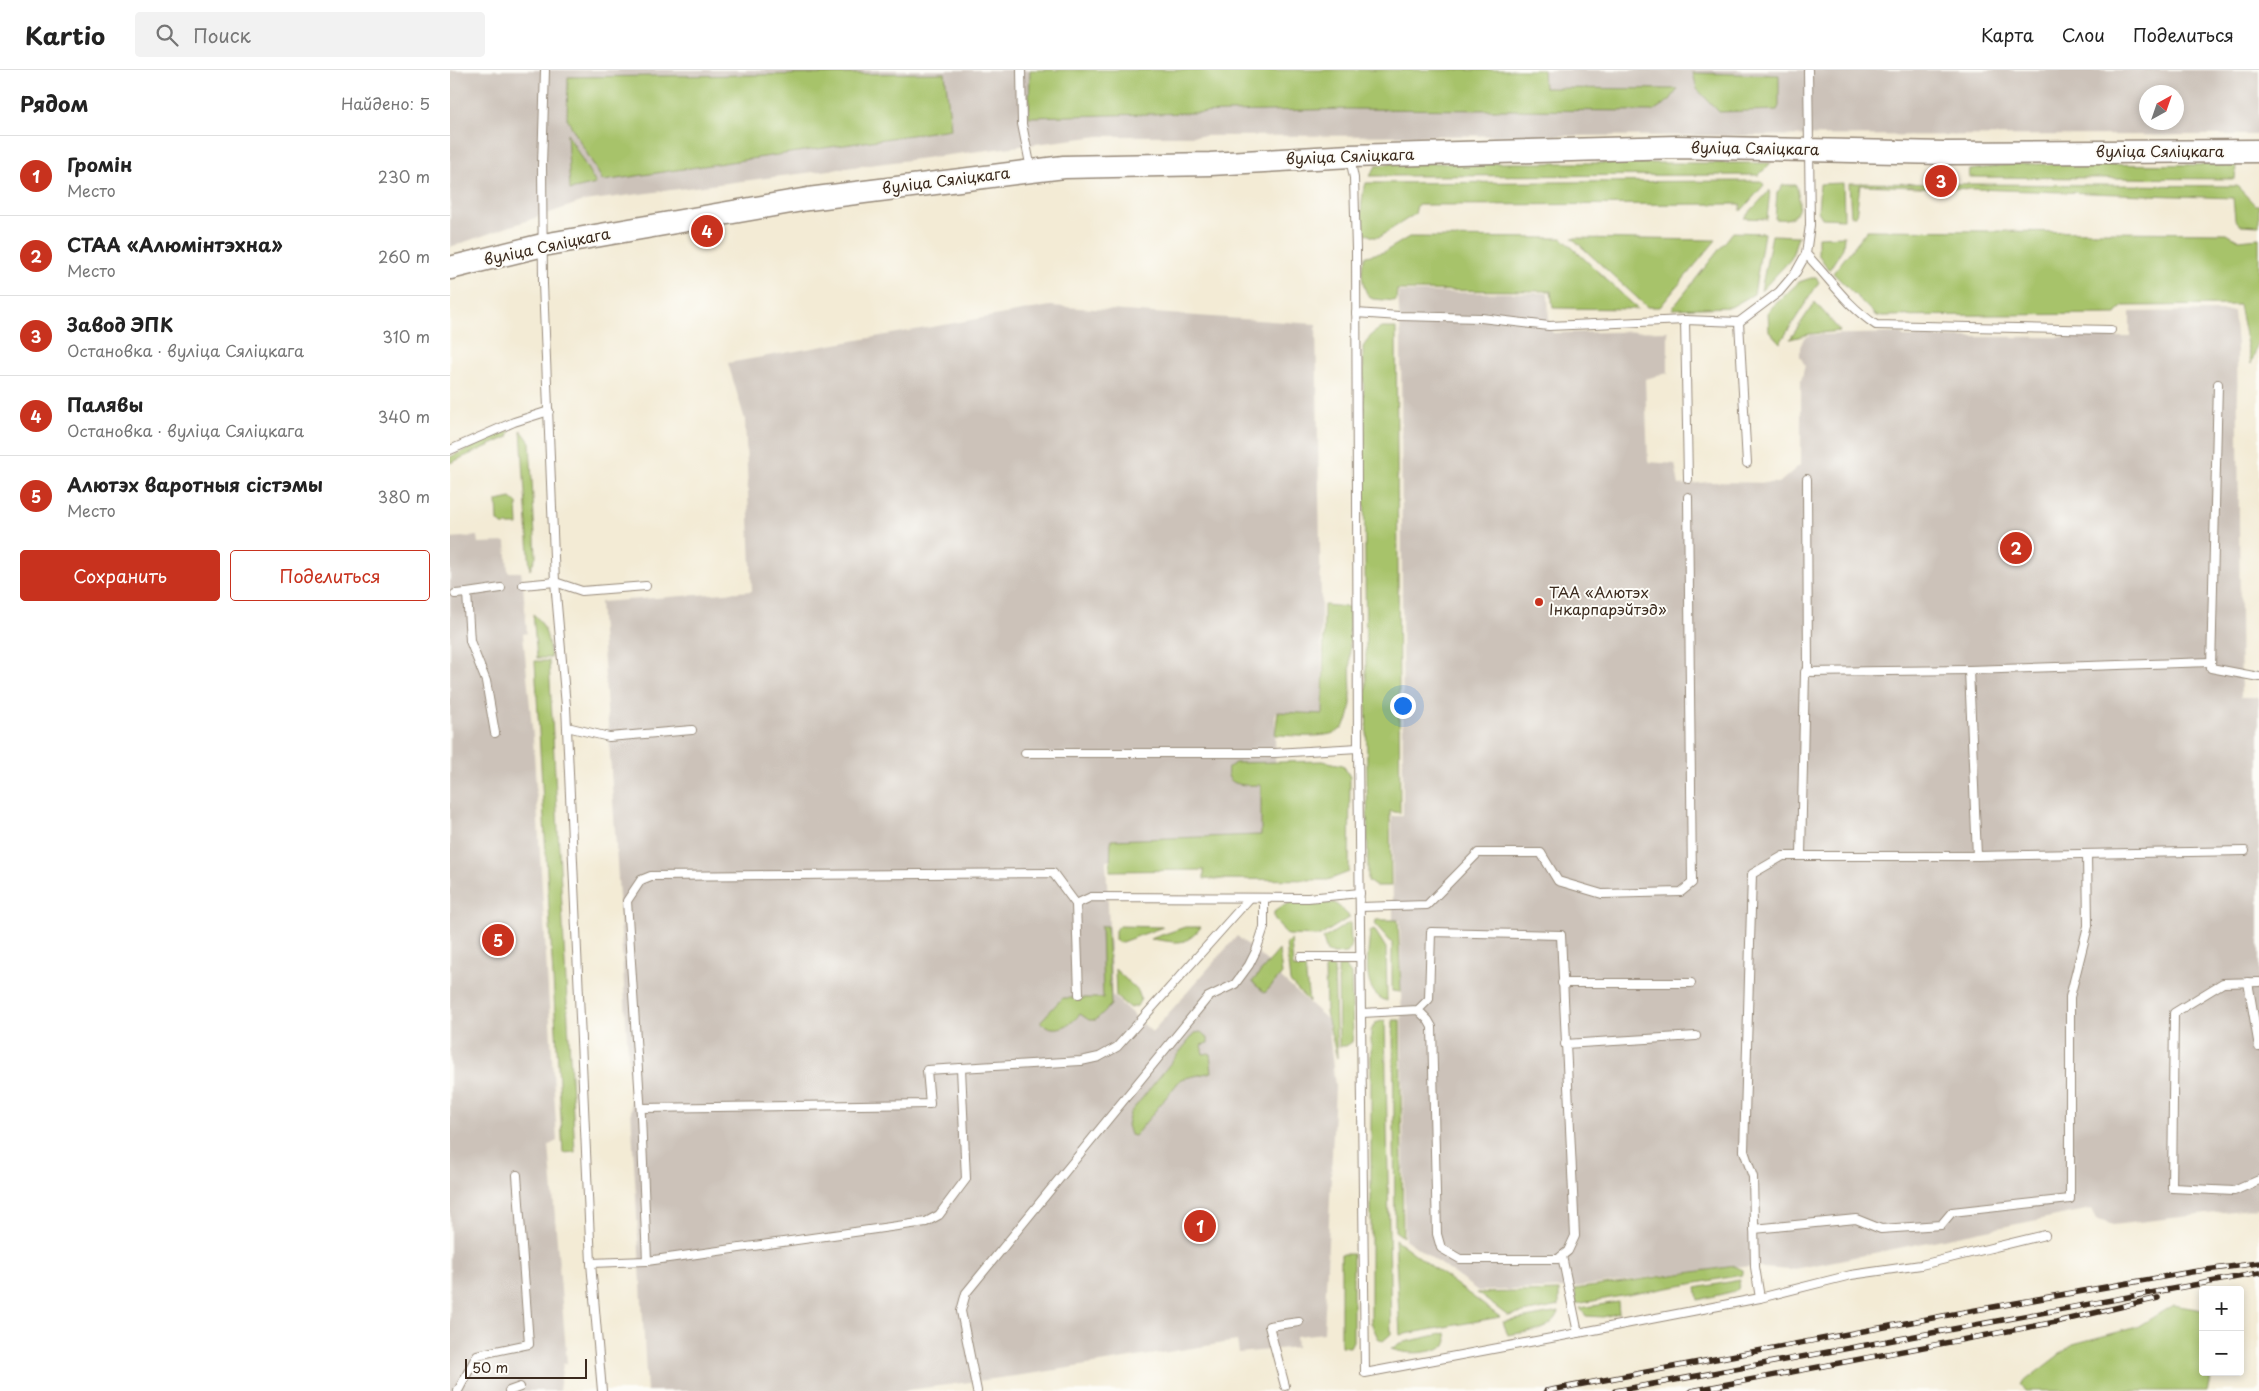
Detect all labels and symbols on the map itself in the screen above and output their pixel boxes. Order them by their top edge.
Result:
north arrow [2139,85,2184,130]
street label: вуліца Сяліцкага [1691,135,1820,160]
street label: вуліца Сяліцкага [2096,139,2225,162]
street label: вуліца Сяліцкага [1285,142,1415,169]
street label: вуліца Сяліцкага [881,160,1012,199]
pin: 3 [1925,162,1957,200]
pin: 4 [691,212,723,250]
street label: вуліца Сяліцкага [481,221,612,270]
pin: 2 [2000,529,2032,567]
place label: ТАА «Алютэх Інкарпарэйтэд» [1549,580,1667,620]
marker: ТАА «Алютэх Інкарпарэйтэд» [1533,596,1545,608]
your location [1390,693,1416,719]
pin: 5 [482,921,514,959]
pin: 1 [1184,1207,1216,1245]
scale bar [465,1356,588,1379]

